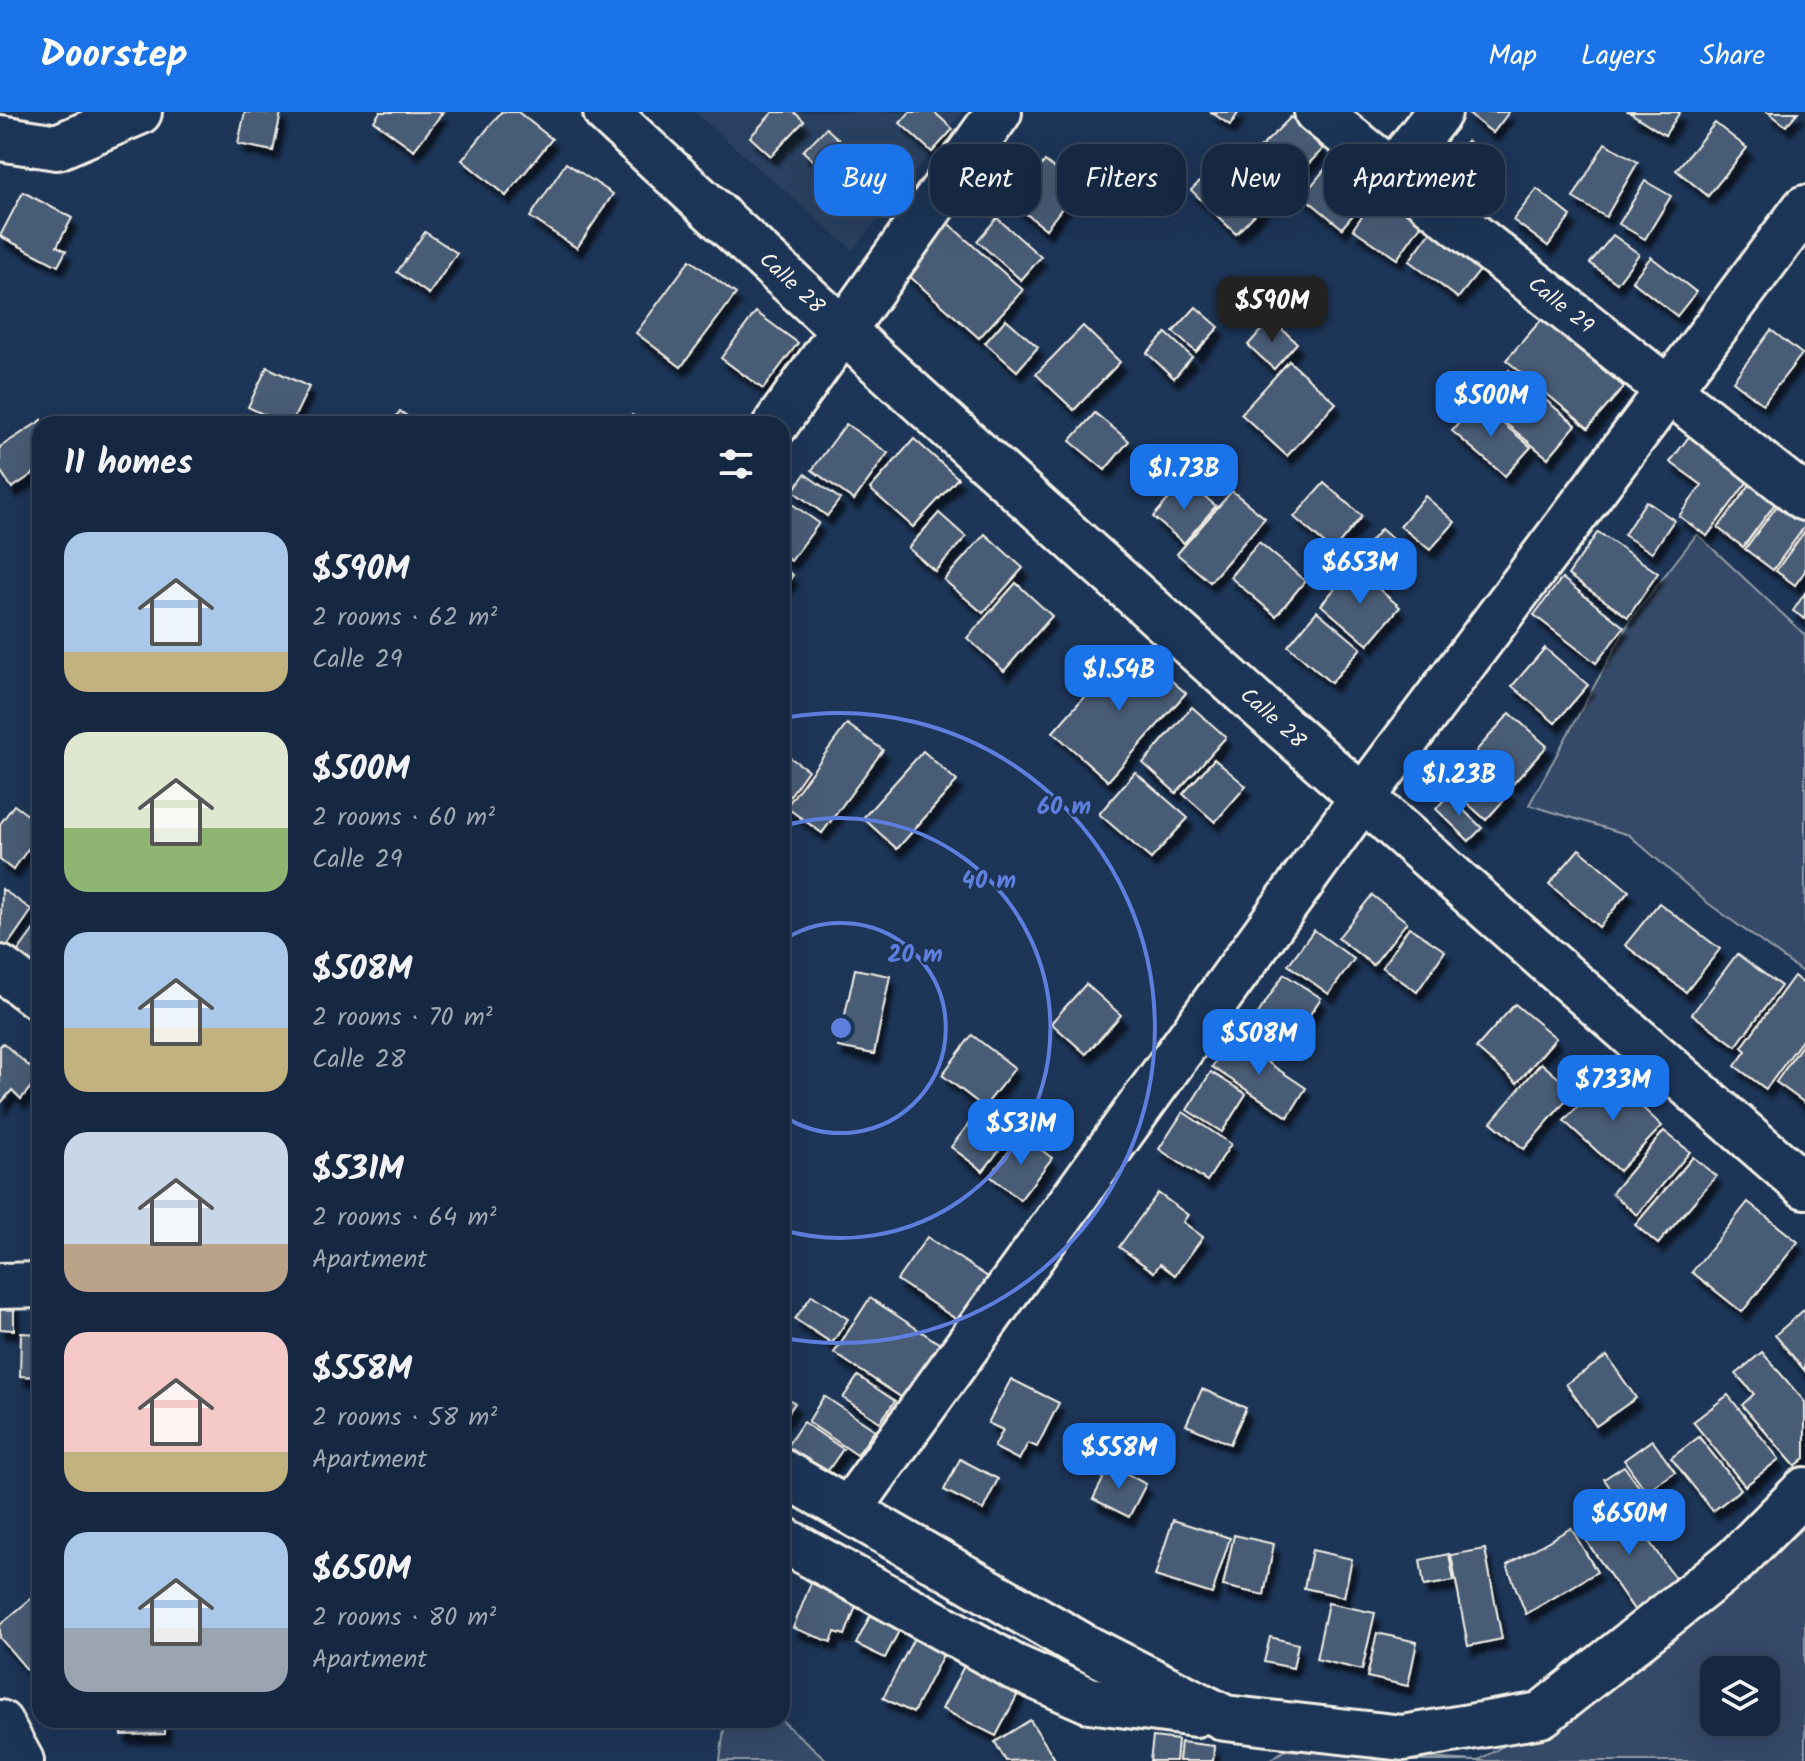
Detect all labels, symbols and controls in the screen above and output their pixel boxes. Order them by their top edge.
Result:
text: Doorstep [40,26,188,86]
text: Map [1488,34,1537,79]
text: Layers [1581,34,1656,79]
text: Share [1700,34,1765,79]
chip: Buy [814,144,914,216]
chip: Rent [930,144,1041,216]
chip: Filters [1057,144,1186,216]
chip: New [1202,144,1308,216]
chip: Apartment [1324,144,1505,216]
street label: Calle 28 [750,244,832,324]
street label: Calle 29 [1519,268,1601,344]
pin: $590M [1216,276,1328,344]
text: $590M [1235,281,1309,323]
pin: $500M [1435,371,1547,439]
text: $500M [1454,376,1528,418]
text: 11 homes [64,437,193,491]
icon: filters [714,442,758,486]
pin: $1.73B [1119,444,1249,512]
text: $1.73B [1148,449,1220,491]
pin: $653M [1304,538,1416,606]
text: $590M [312,543,410,597]
text: $653M [1322,543,1398,585]
icon: home [128,564,224,660]
text: 2 rooms · 62 m² [312,597,497,639]
text: Calle 29 [312,639,402,681]
pin: $1.54B [1054,645,1184,713]
text: $1.54B [1083,650,1155,692]
street label: Calle 28 [1231,680,1314,759]
text: $500M [312,743,410,797]
pin: $1.23B [1394,750,1524,818]
text: $1.23B [1421,755,1497,797]
icon: home [128,764,224,860]
text: 60 m [1037,788,1091,827]
text: 2 rooms · 60 m² [312,797,495,839]
text: Calle 29 [312,839,402,881]
text: 40 m [962,862,1016,901]
text: 20 m [887,936,943,975]
text: $508M [312,943,413,997]
icon: home [128,964,224,1060]
text: 2 rooms · 70 m² [312,997,493,1039]
pin: $508M [1203,1009,1315,1077]
centre of rings [827,1014,855,1042]
text: $508M [1221,1014,1297,1056]
text: Calle 28 [312,1039,405,1081]
pin: $733M [1557,1055,1669,1123]
text: $733M [1575,1060,1651,1102]
pin: $531M [965,1099,1077,1167]
text: $531M [986,1104,1056,1146]
text: $531M [312,1143,404,1197]
icon: home [128,1164,224,1260]
text: 2 rooms · 64 m² [312,1197,496,1239]
text: Apartment [312,1239,427,1281]
text: $558M [312,1343,412,1397]
icon: home [128,1364,224,1460]
text: 2 rooms · 58 m² [312,1397,497,1439]
pin: $558M [1063,1423,1175,1491]
text: $558M [1081,1428,1157,1470]
text: Apartment [312,1439,427,1481]
pin: $650M [1573,1489,1685,1557]
text: $650M [1591,1494,1667,1536]
text: $650M [312,1543,411,1597]
icon: home [128,1564,224,1660]
text: 2 rooms · 80 m² [312,1597,496,1639]
text: Apartment [312,1639,427,1681]
map controls [1700,1656,1780,1736]
button: layers [1700,1656,1780,1736]

